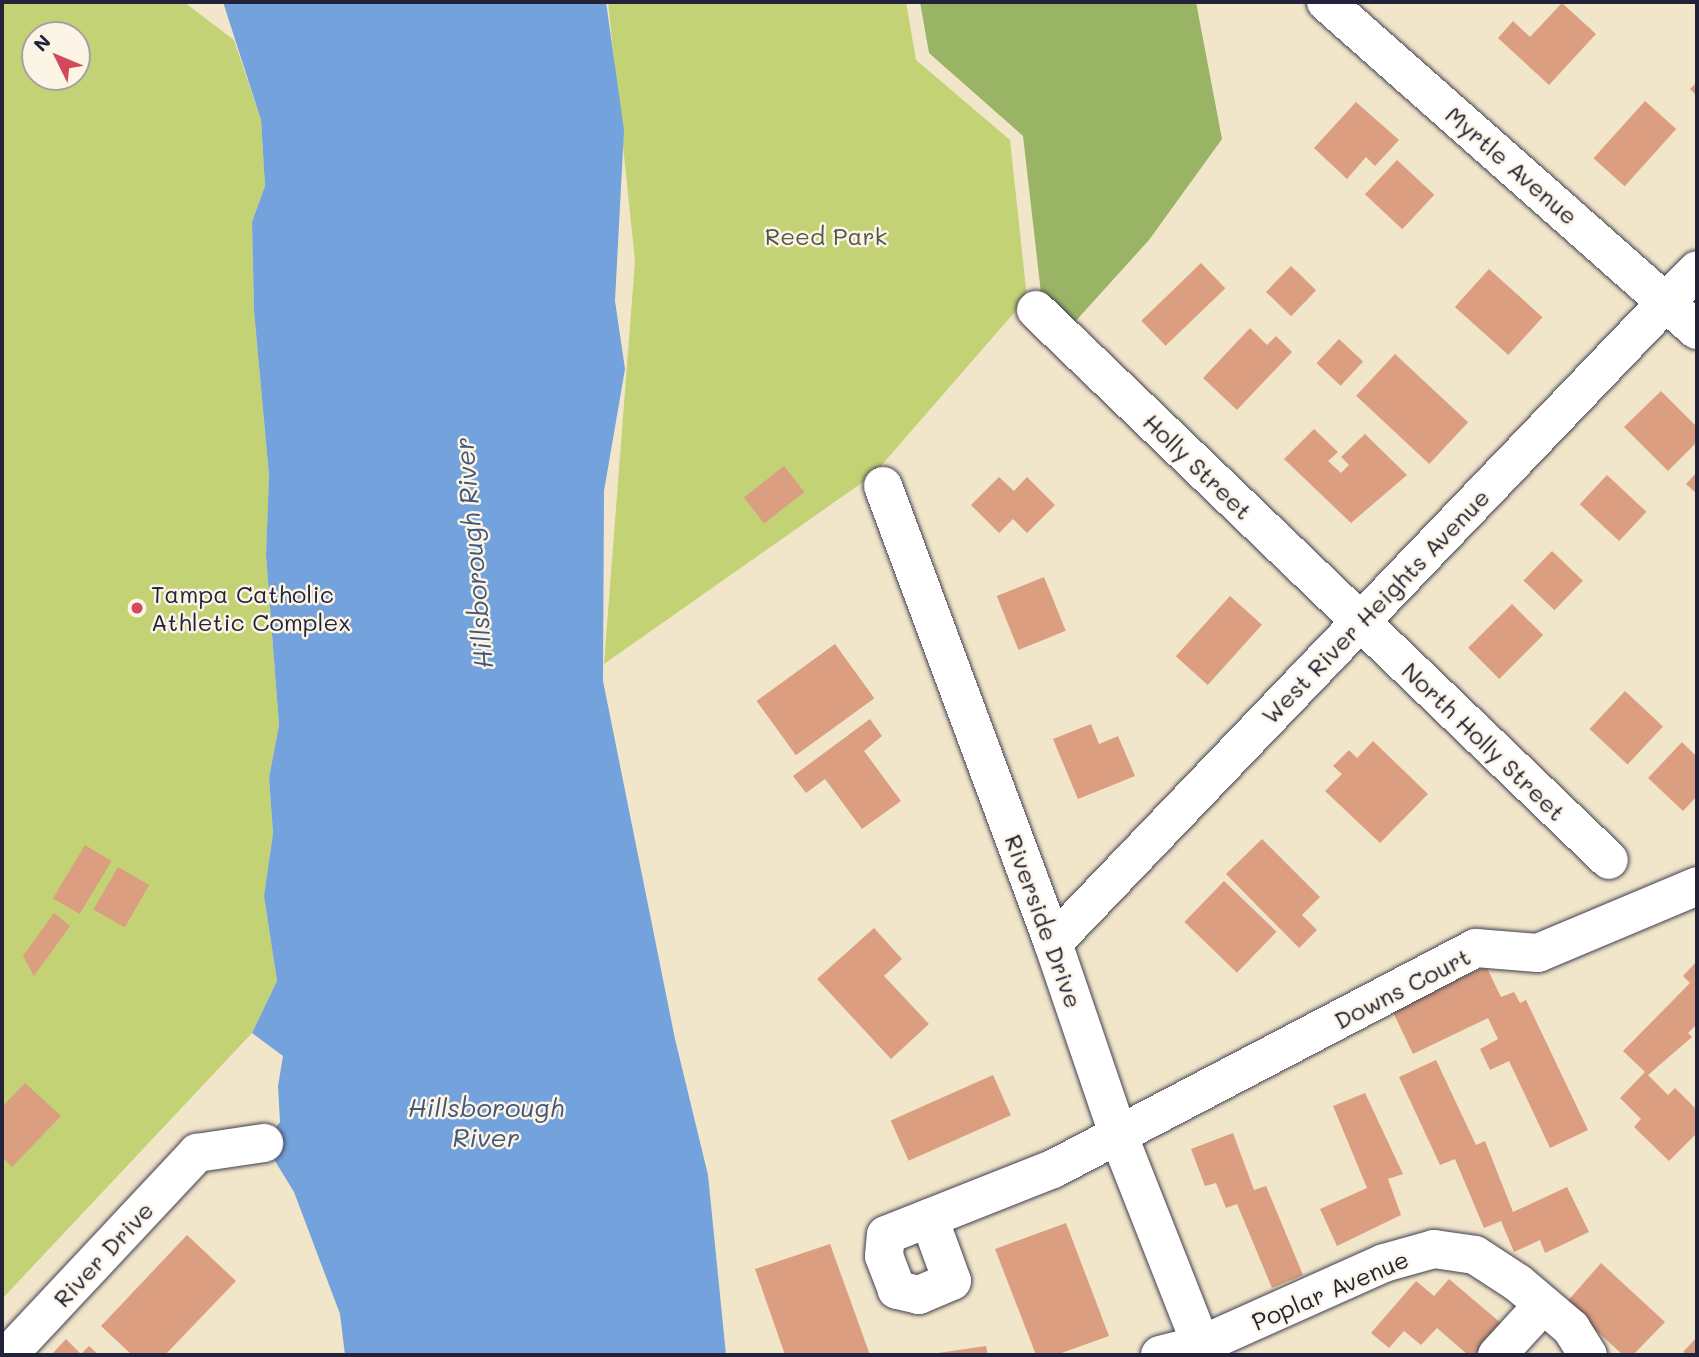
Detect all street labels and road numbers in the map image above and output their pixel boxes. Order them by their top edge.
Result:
street label: Myrtle Avenue [1440,100,1584,230]
street label: Holly Street [1138,407,1258,525]
street label: West River Heights Avenue [1255,483,1495,729]
street label: North Holly Street [1396,656,1572,826]
street label: Riverside Drive [999,830,1089,1012]
street label: Downs Court [1329,941,1475,1035]
street label: River Drive [47,1195,159,1313]
street label: Poplar Avenue [1247,1244,1413,1336]

